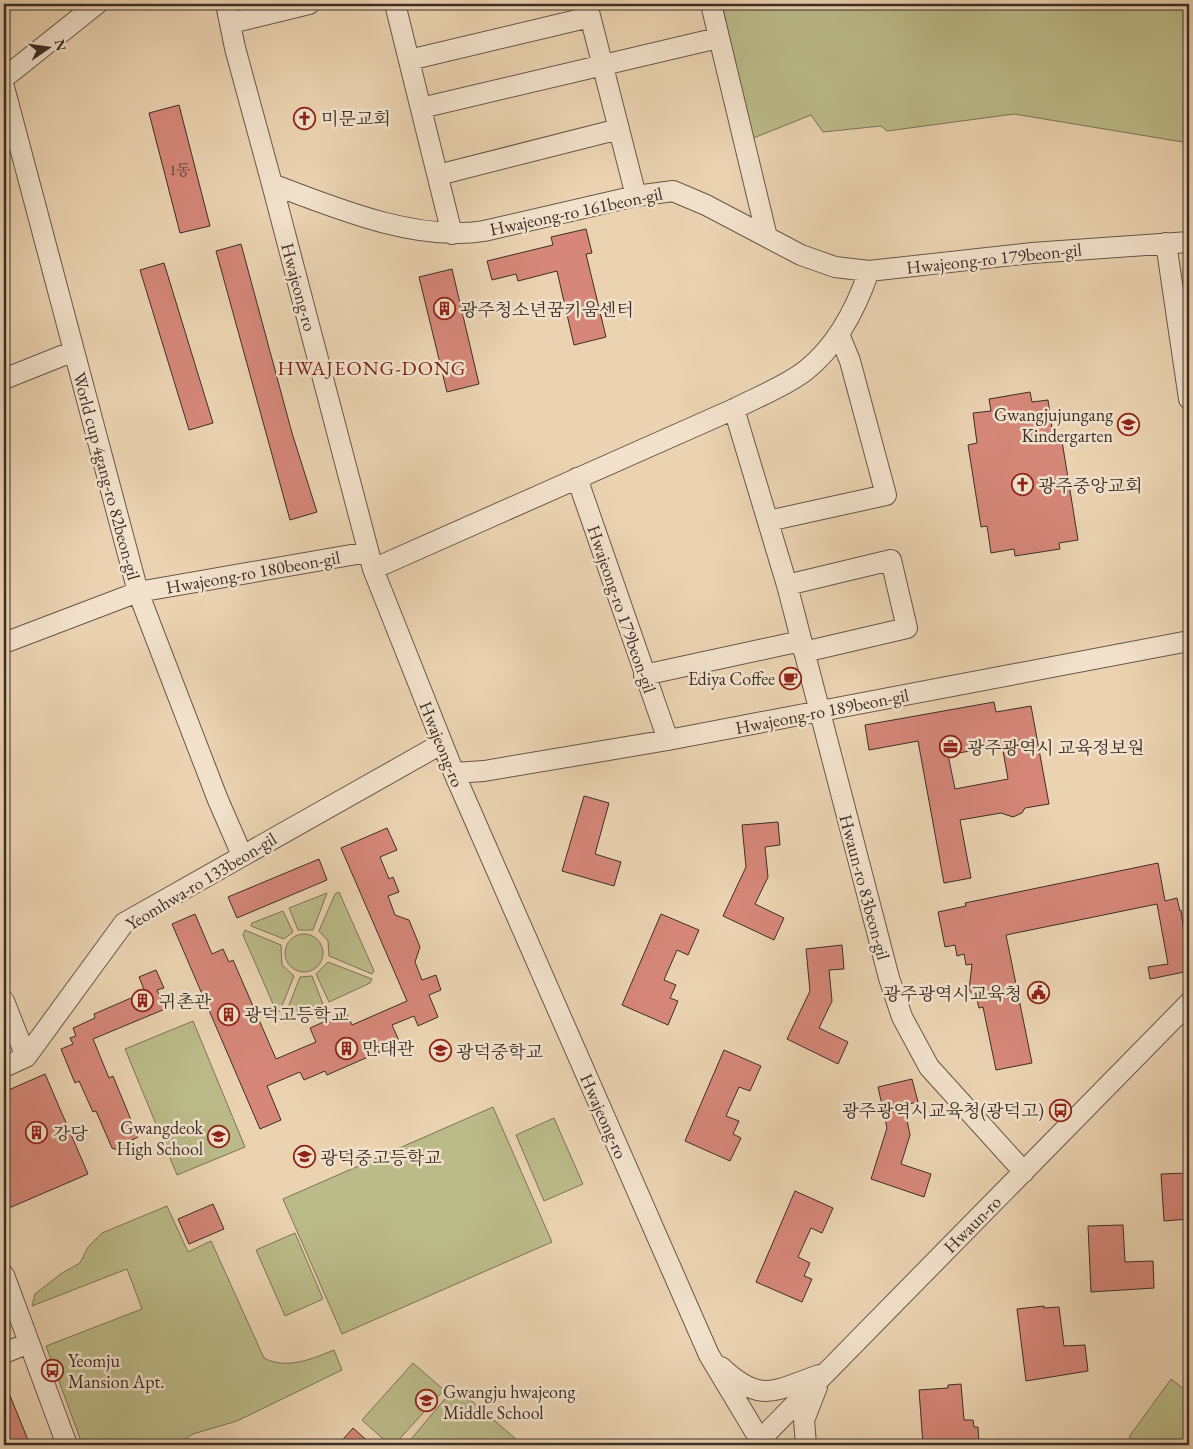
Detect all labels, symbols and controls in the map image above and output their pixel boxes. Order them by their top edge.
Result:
north arrow [22,22,72,72]
text: N [51,38,71,53]
church icon: 미문교회 [293,106,317,130]
place label: 미문교회 [321,107,391,130]
house number: 1동 [169,160,191,179]
street label: Hwajeong-ro 161beon-gil [487,181,665,241]
street label: Hwajeong-ro 179beon-gil [905,237,1083,279]
street label: Hwajeong-ro [276,240,322,334]
building icon: 광주청소년꿈키움센터 [432,297,456,321]
place label: 광주청소년꿈키움센터 [460,298,634,321]
district label: HWAJEONG-DONG [278,355,466,381]
street label: World cup 4gang-ro 82beon-gil [68,370,146,582]
place label: Gwangjujungang Kindergarten [994,403,1113,447]
school or university icon: Gwangjujungang Kindergarten [1117,412,1141,436]
church icon: 광주중앙교회 [1010,473,1034,497]
place label: 광주중앙교회 [1038,474,1142,497]
street label: Hwajeong-ro 179beon-gil [582,522,662,696]
street label: Hwajeong-ro 180beon-gil [164,545,342,599]
cafe icon: Ediya Coffee [779,666,803,690]
place label: Ediya Coffee [688,667,775,690]
street label: Hwajeong-ro 189beon-gil [733,683,911,739]
street label: Hwajeong-ro [414,698,470,790]
office icon: 광주광역시 교육정보원 [939,735,963,759]
place label: 광주광역시 교육정보원 [967,736,1144,759]
street label: Hwaun-ro 83beon-gil [835,812,895,962]
street label: Yeomhwa-ro 133beon-gil [121,827,281,935]
public building icon: 광주광역시교육청 [1026,981,1050,1005]
place label: 광주광역시교육청 [883,982,1022,1005]
building icon: 귀촌관 [131,989,155,1013]
place label: 귀촌관 [159,990,212,1013]
building icon: 광덕고등학교 [216,1002,240,1026]
place label: 광덕고등학교 [244,1003,349,1026]
building icon: 만대관 [334,1036,358,1060]
place label: 만대관 [362,1037,415,1060]
school or university icon: 광덕중학교 [428,1039,452,1063]
place label: 광덕중학교 [456,1040,544,1063]
street label: Hwajeong-ro [575,1070,633,1162]
bus stop icon: 광주광역시교육청(광덕고) [1048,1098,1072,1122]
place label: 광주광역시교육청(광덕고) [841,1099,1044,1122]
place label: Gwangdeok High School [116,1116,204,1160]
building icon: 강당 [25,1121,49,1145]
place label: 강당 [53,1122,88,1145]
school or university icon: Gwangdeok High School [207,1125,231,1149]
school or university icon: 광덕중고등학교 [292,1145,316,1169]
place label: 광덕중고등학교 [320,1146,442,1169]
street label: Hwaun-ro [938,1190,1006,1258]
place label: Yeomju Mansion Apt. [68,1349,164,1393]
bus stop icon: Yeomju Mansion Apt. [40,1358,64,1382]
place label: Gwangju hwajeong Middle School [443,1380,576,1424]
school or university icon: Gwangju hwajeong Middle School [415,1389,439,1413]

